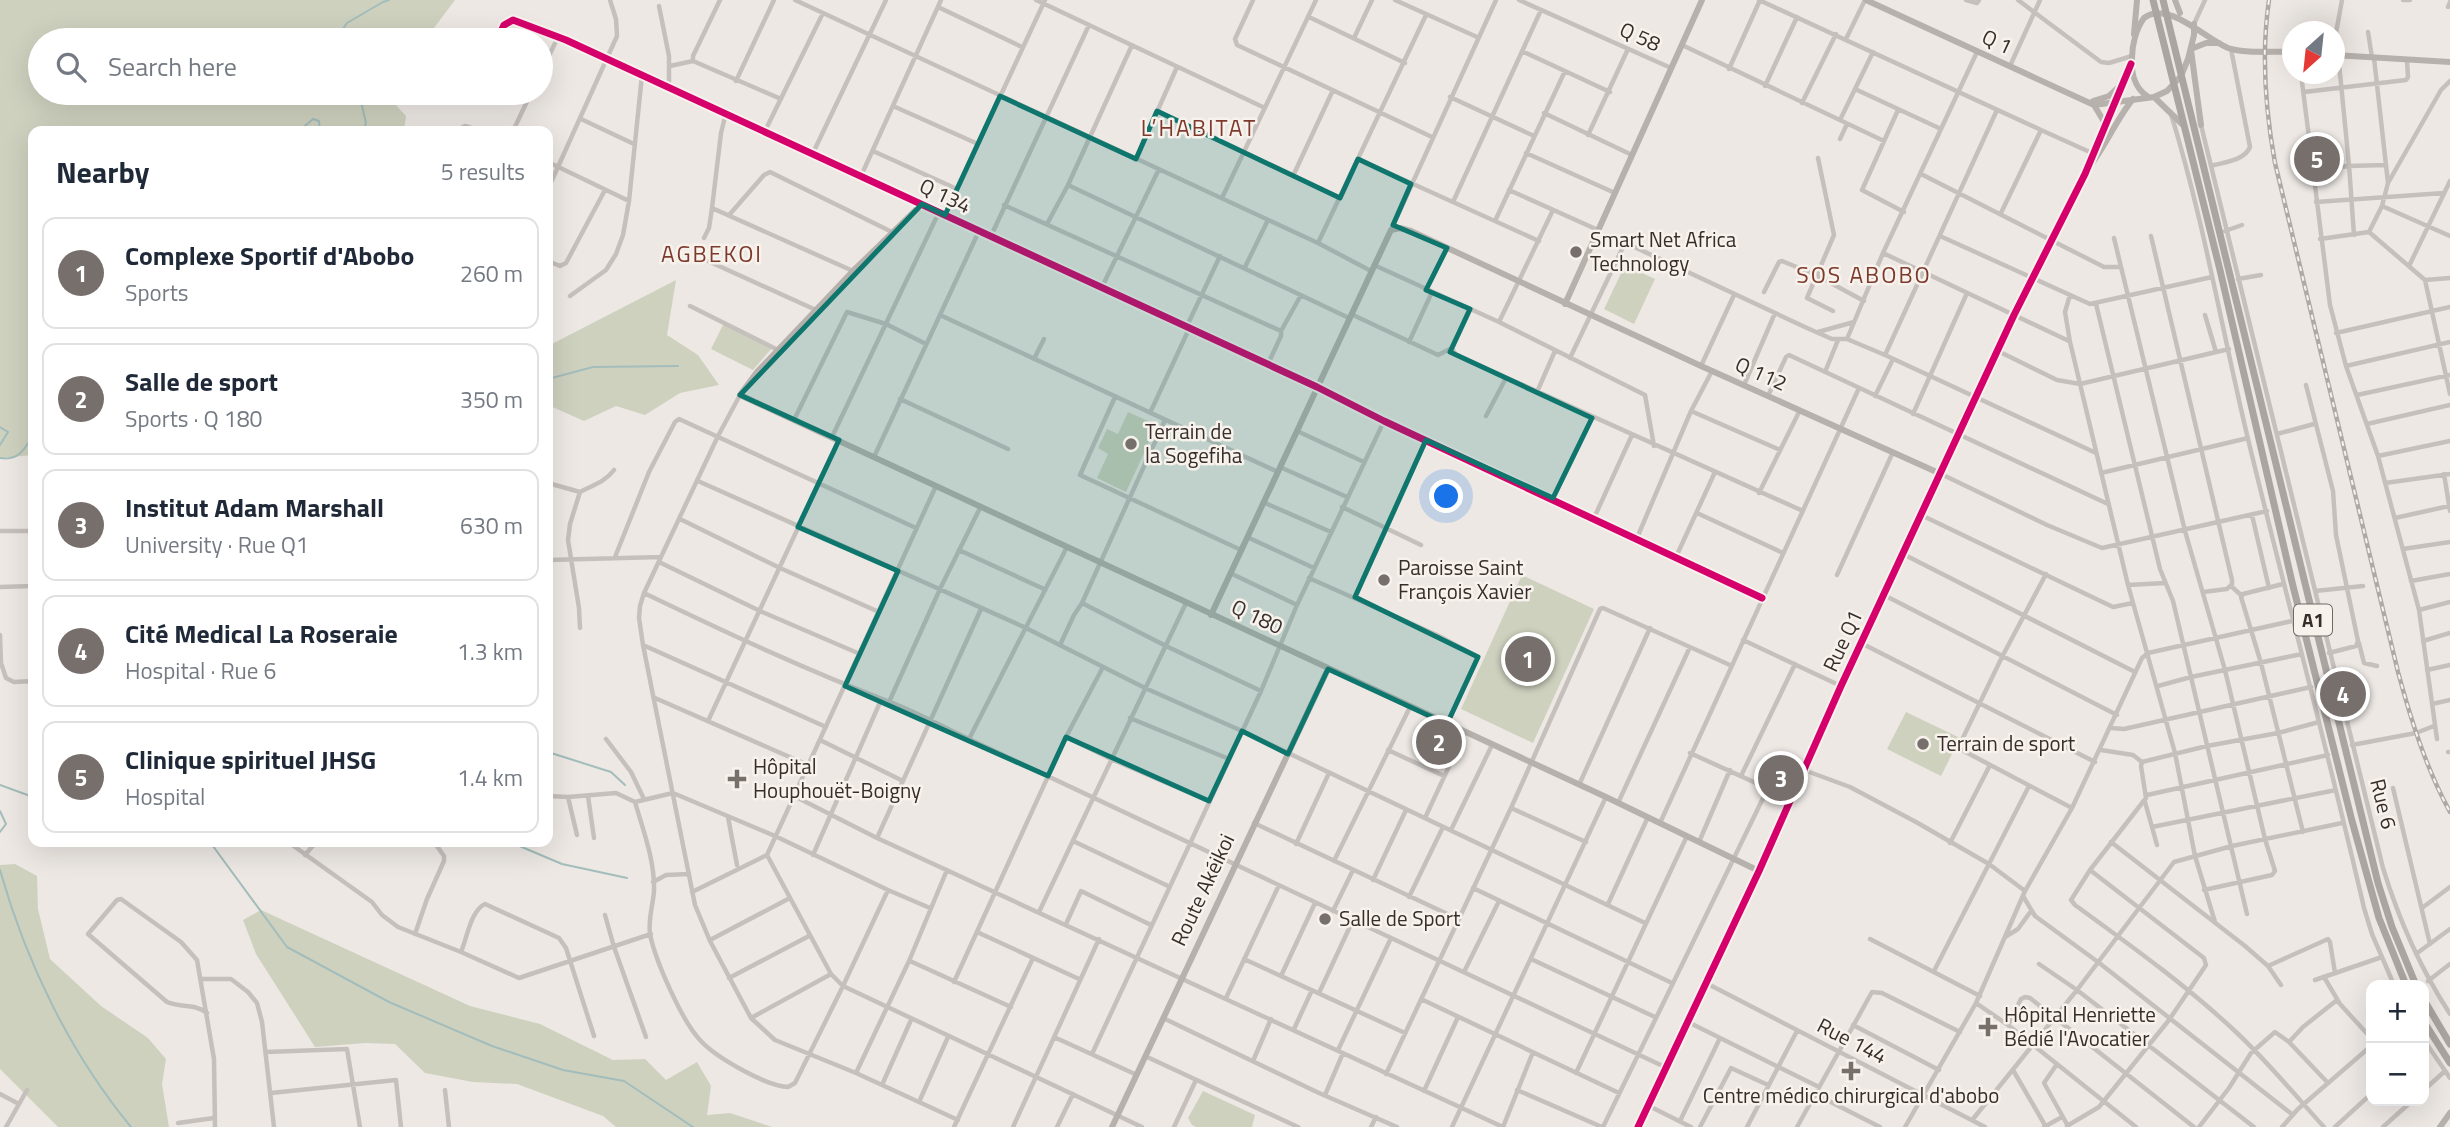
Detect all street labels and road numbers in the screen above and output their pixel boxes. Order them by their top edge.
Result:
street label: Q 58 [1615,13,1666,59]
street label: Q 1 [1977,20,2018,62]
street label: Q 134 [914,169,977,221]
street label: Q 112 [1730,348,1792,399]
street label: Q 180 [1226,590,1289,642]
street label: Rue Q1 [1814,604,1870,677]
road number: A1 [2294,604,2332,636]
street label: Rue 6 [2362,775,2406,832]
street label: Route Akéikoi [1162,828,1242,951]
street label: Rue 144 [1812,1009,1893,1071]

